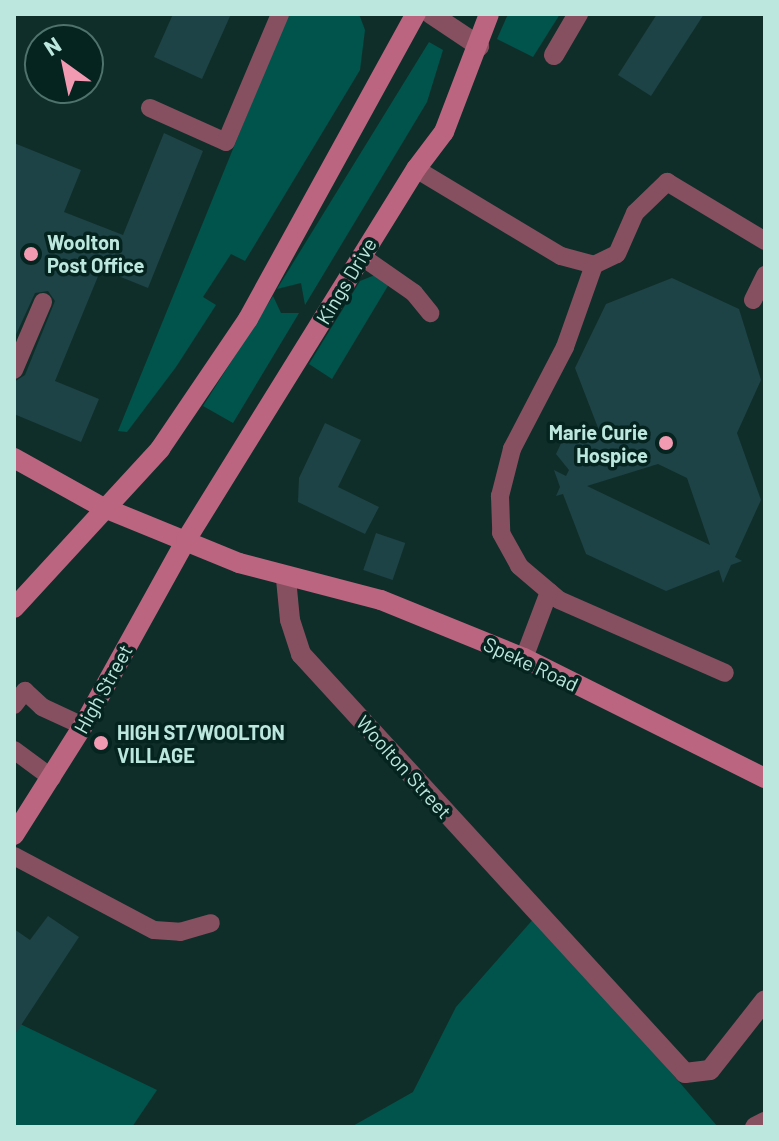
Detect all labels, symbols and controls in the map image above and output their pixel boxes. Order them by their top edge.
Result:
north arrow [24,24,104,104]
text: N [39,31,65,60]
place label: Woolton Post Office [47,230,145,277]
street label: Kings Drive [311,233,381,329]
marker: Woolton Post Office [22,245,40,263]
place label: Marie Curie Hospice [549,420,648,467]
marker: Marie Curie Hospice [655,432,677,454]
street label: Speke Road [480,632,582,696]
street label: High Street [69,640,137,738]
street label: Woolton Street [352,711,456,823]
place label: HIGH ST/WOOLTON VILLAGE [117,720,285,767]
marker: HIGH ST/WOOLTON VILLAGE [92,734,110,752]

